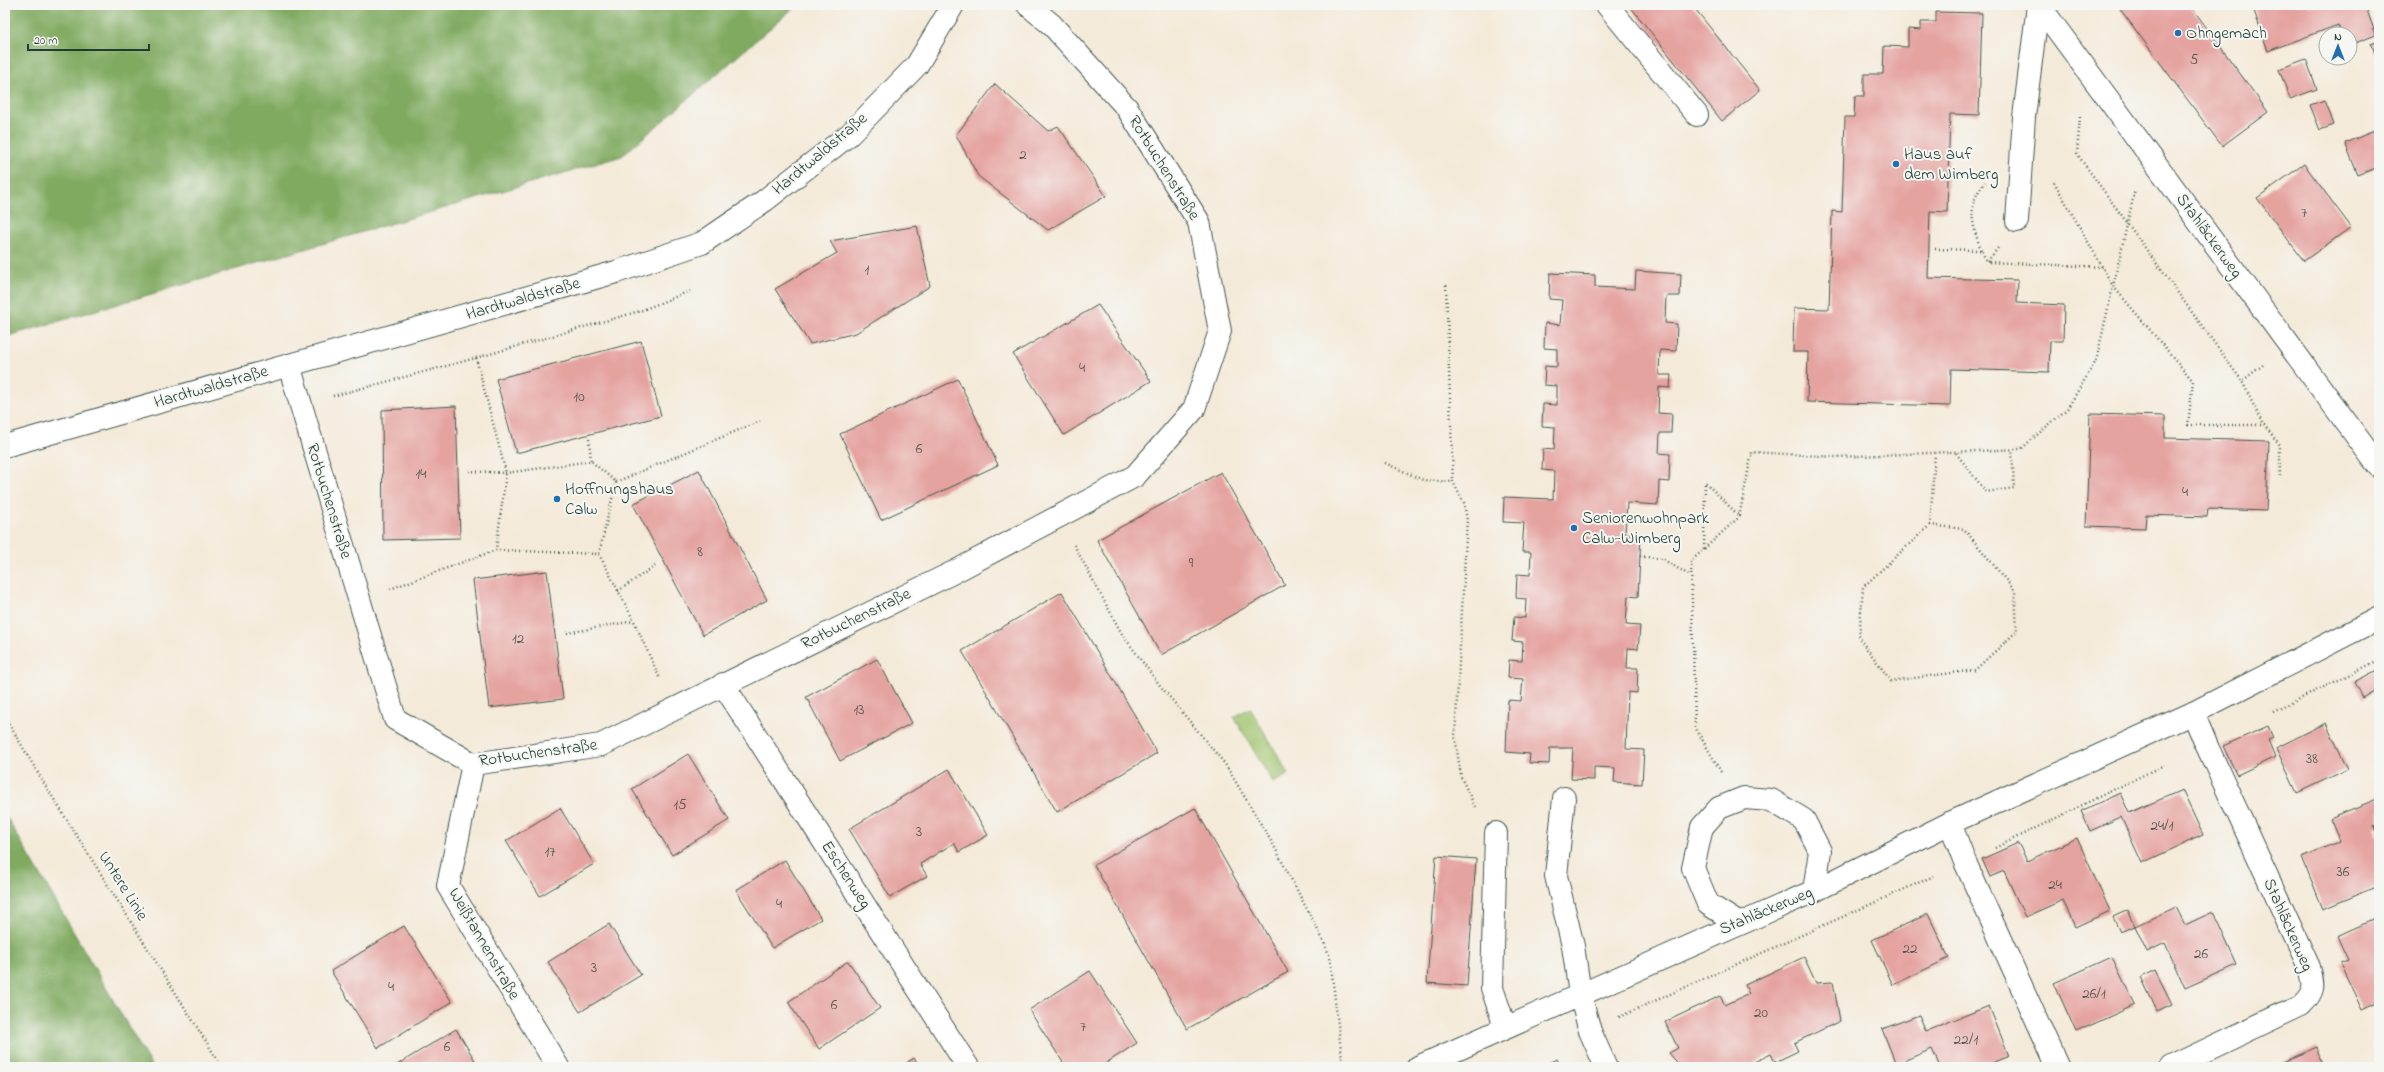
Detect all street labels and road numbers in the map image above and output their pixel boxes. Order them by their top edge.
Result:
street label: Hardtwaldstraße [767,106,873,201]
street label: Rotbuchenstraße [1122,111,1206,226]
street label: Stahläckerweg [2168,188,2248,285]
street label: Hardtwaldstraße [463,271,583,327]
street label: Hardtwaldstraße [151,359,271,415]
street label: Rotbuchenstraße [300,440,359,562]
street label: Rotbuchenstraße [797,581,916,656]
street label: Rotbuchenstraße [477,732,599,774]
street label: Eschenweg [813,836,877,915]
street label: Untere Linie [92,846,154,926]
street label: Stahläckerweg [2254,874,2320,976]
street label: Stahläckerweg [1715,880,1818,944]
street label: Weißtannenstraße [442,883,526,1005]

